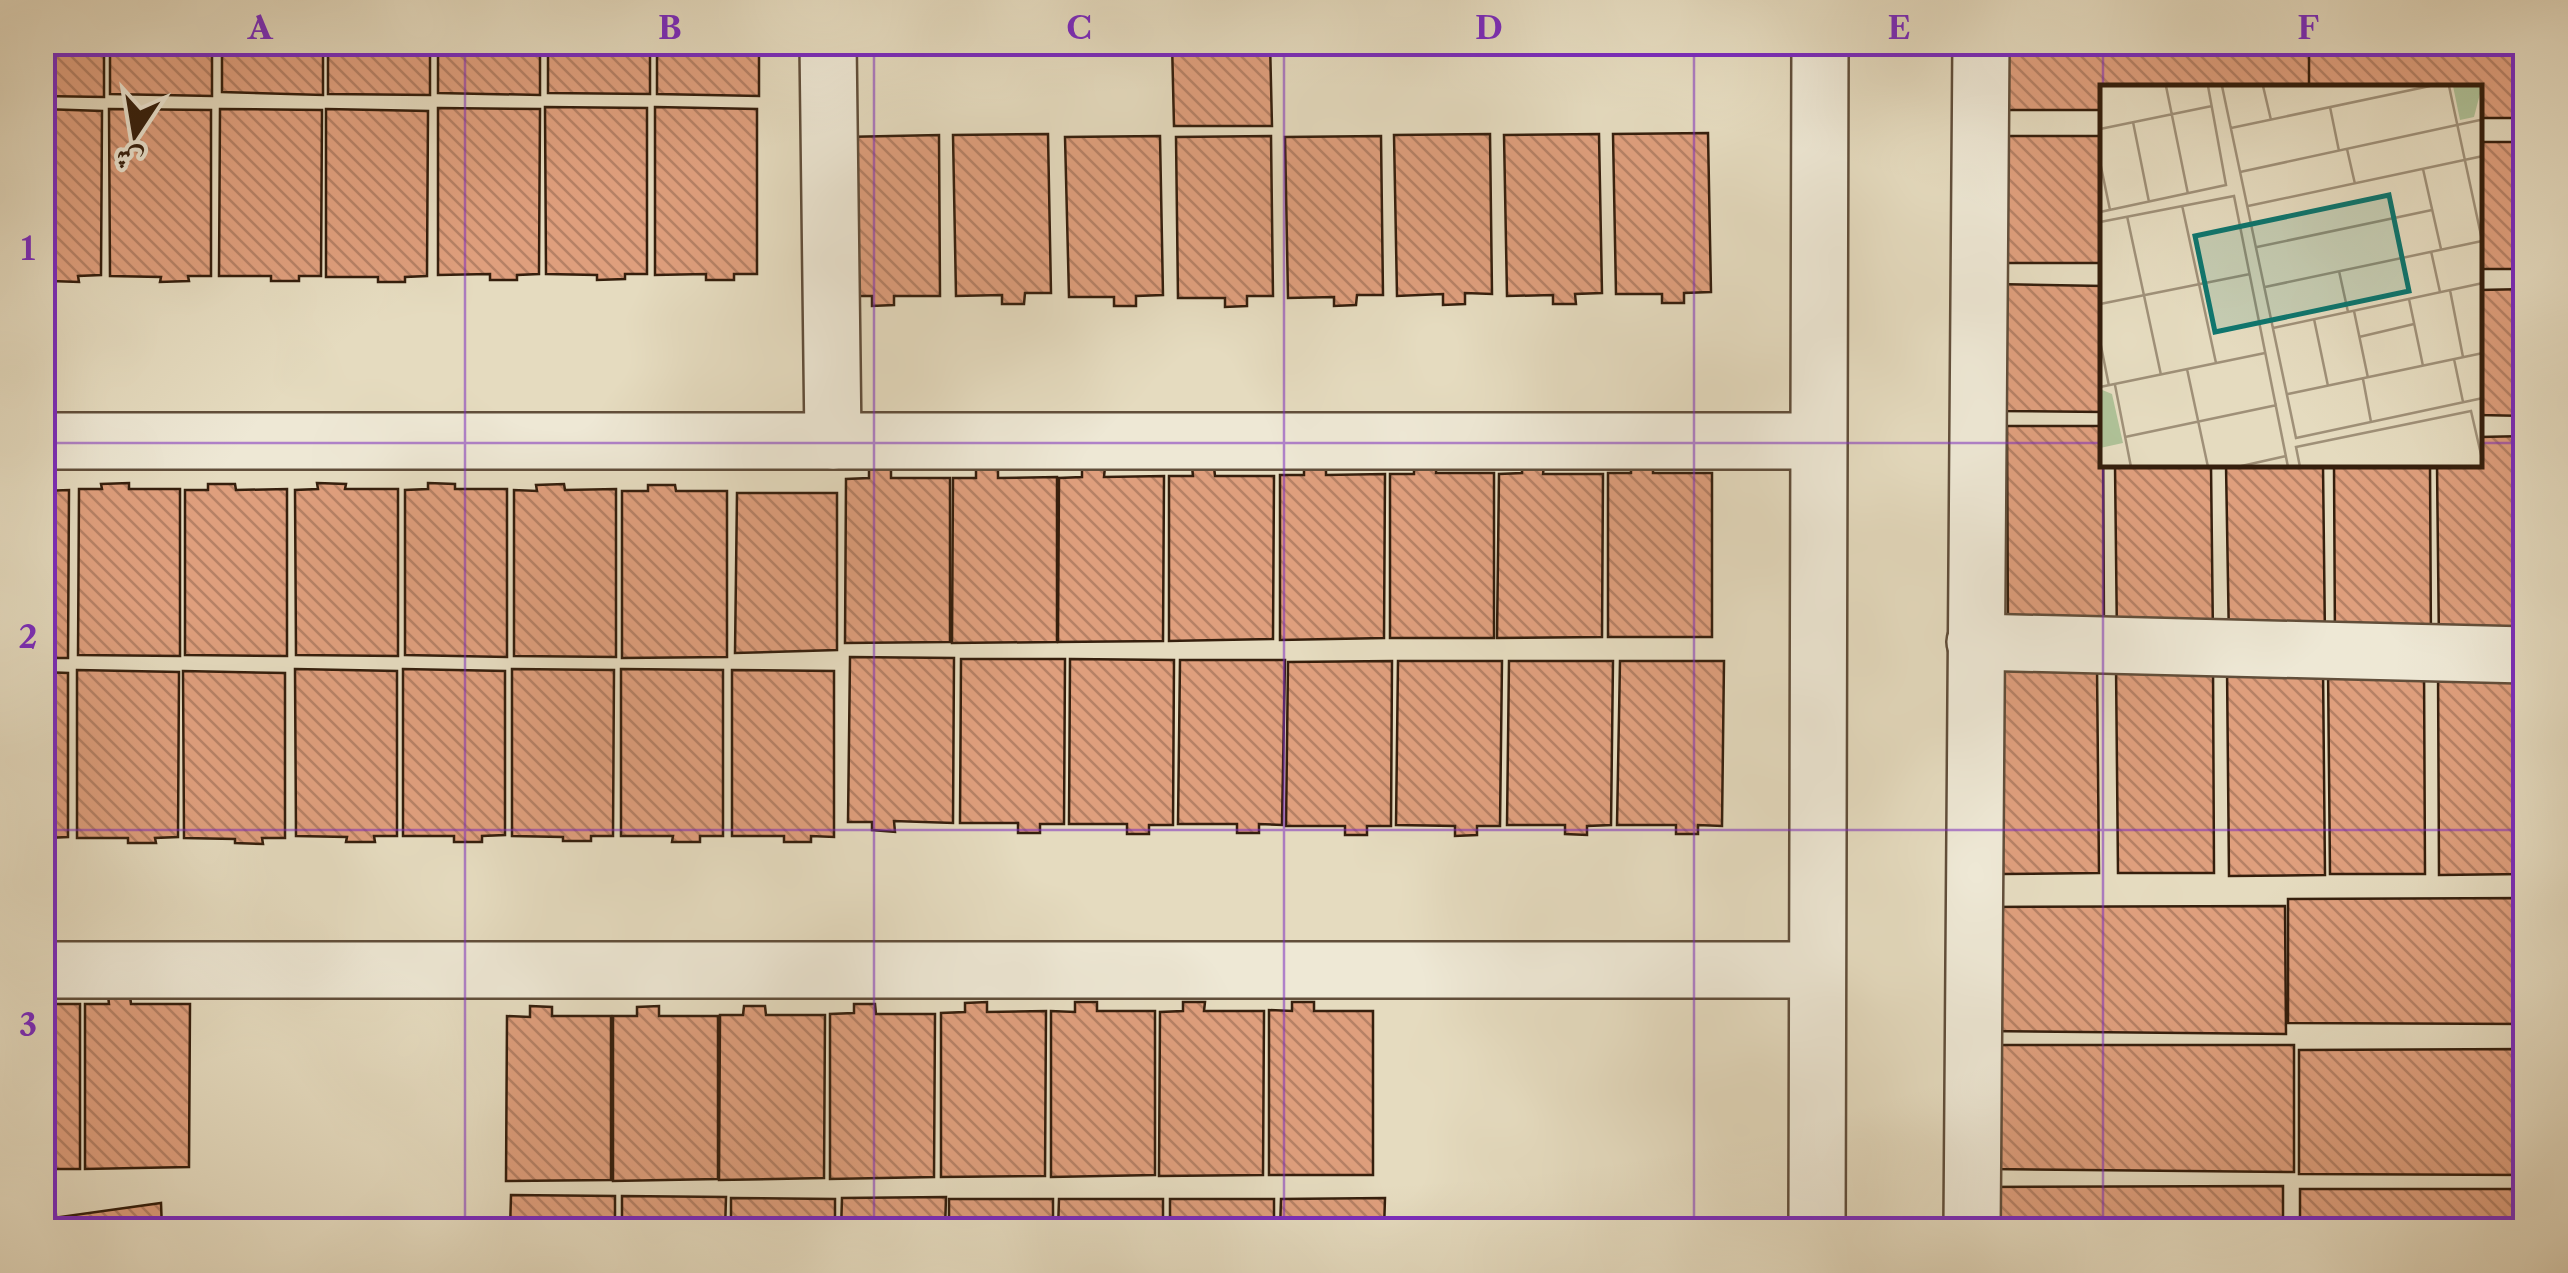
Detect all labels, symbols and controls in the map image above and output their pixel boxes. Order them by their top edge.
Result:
text: A [247,8,274,47]
text: B [658,8,682,47]
text: C [1066,8,1092,47]
text: D [1475,8,1503,47]
text: E [1887,8,1911,47]
text: F [2297,8,2319,47]
north arrow [85,85,185,185]
inset map [2100,85,2483,468]
text: ش [113,140,147,179]
text: 1 [21,229,36,268]
text: 2 [19,617,37,656]
text: 3 [19,1005,37,1044]

